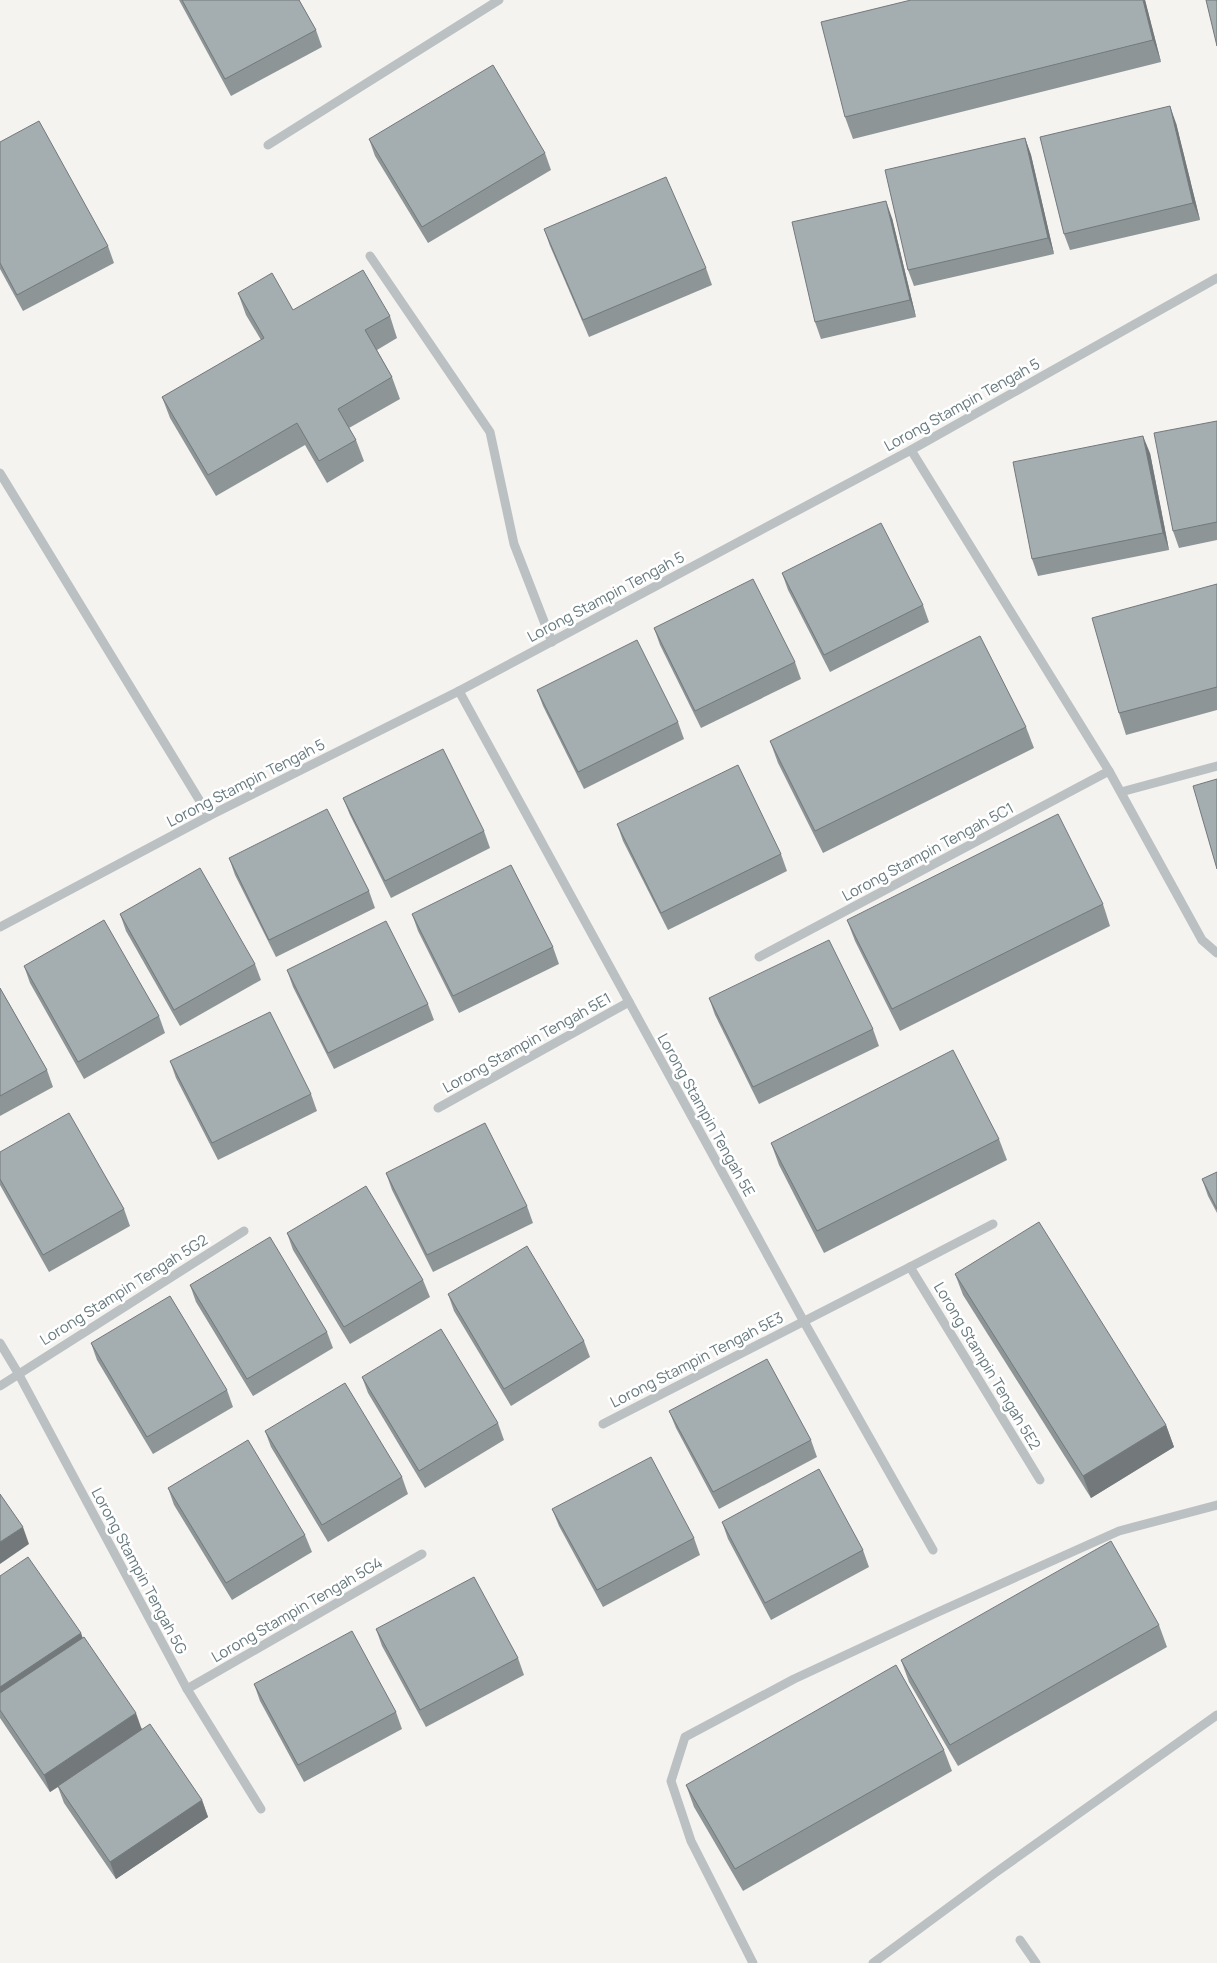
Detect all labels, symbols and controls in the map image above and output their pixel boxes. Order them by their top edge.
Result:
street label: Lorong Stampin Tengah 5 [880,353,1043,456]
street label: Lorong Stampin Tengah 5 [524,546,688,647]
street label: Lorong Stampin Tengah 5 [163,733,329,832]
street label: Lorong Stampin Tengah 5C1 [838,797,1017,906]
street label: Lorong Stampin Tengah 5E1 [439,987,615,1098]
street label: Lorong Stampin Tengah 5E [653,1029,760,1200]
street label: Lorong Stampin Tengah 5G2 [36,1229,212,1350]
street label: Lorong Stampin Tengah 5E2 [929,1278,1046,1453]
street label: Lorong Stampin Tengah 5E3 [607,1307,787,1412]
street label: Lorong Stampin Tengah 5G [87,1484,192,1658]
street label: Lorong Stampin Tengah 5G4 [207,1552,386,1667]

